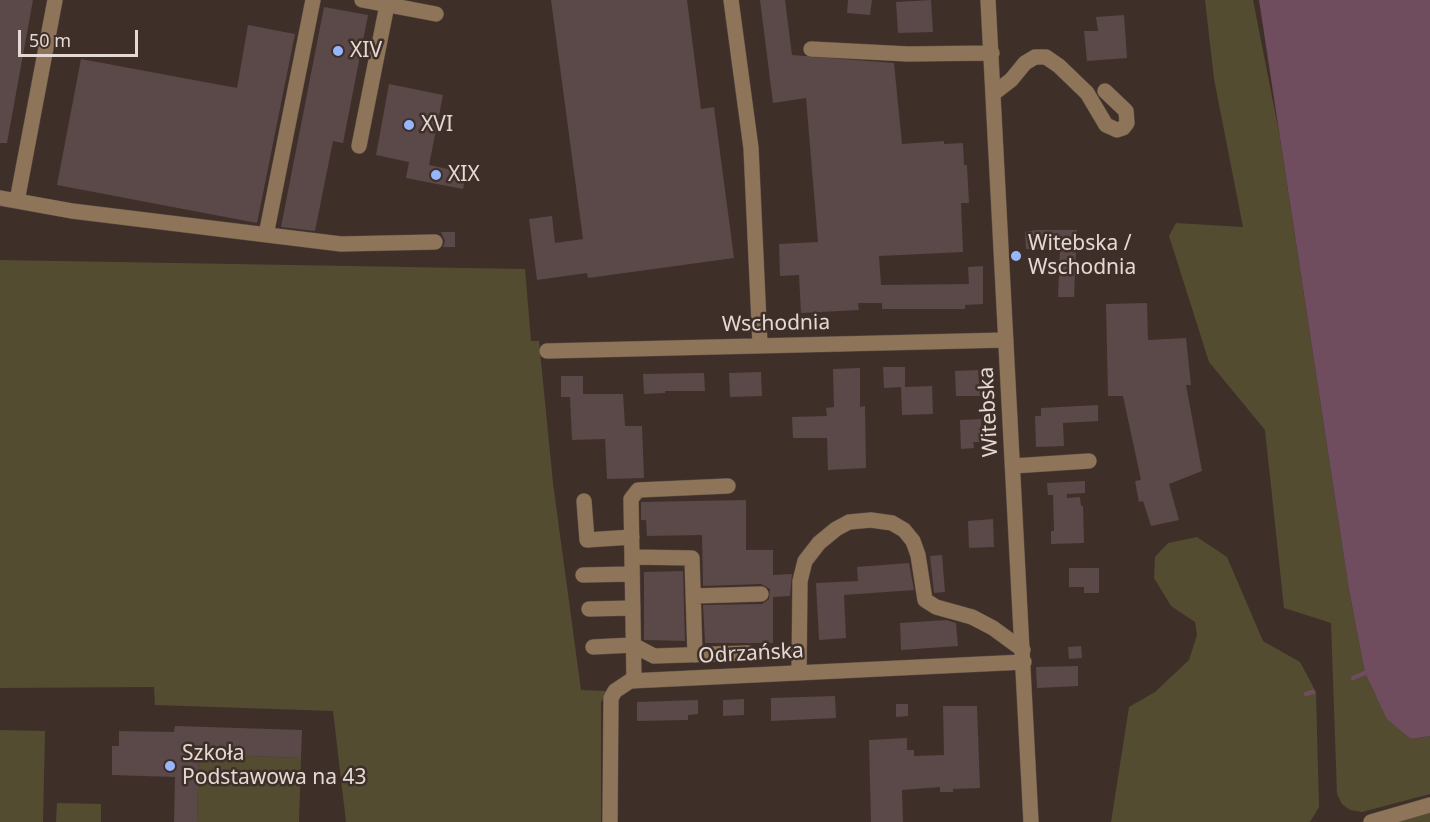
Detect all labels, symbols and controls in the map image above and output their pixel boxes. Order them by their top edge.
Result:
scale bar [21,18,141,56]
text: 50 m [29,28,71,52]
place label: XIV [350,38,382,64]
marker: XIV [331,44,345,58]
place label: XVI [421,112,453,138]
marker: XVI [402,118,416,132]
place label: XIX [448,162,480,188]
marker: XIX [429,168,443,182]
place label: Witebska / Wschodnia [1028,231,1136,281]
marker: Witebska / Wschodnia [1009,249,1023,263]
street label: Wschodnia [722,310,830,338]
street label: Witebska [974,366,1004,458]
street label: Odrzańska [698,639,804,669]
place label: Szkoła Podstawowa na 43 [182,741,367,791]
marker: Szkoła Podstawowa na 43 [163,759,177,773]

